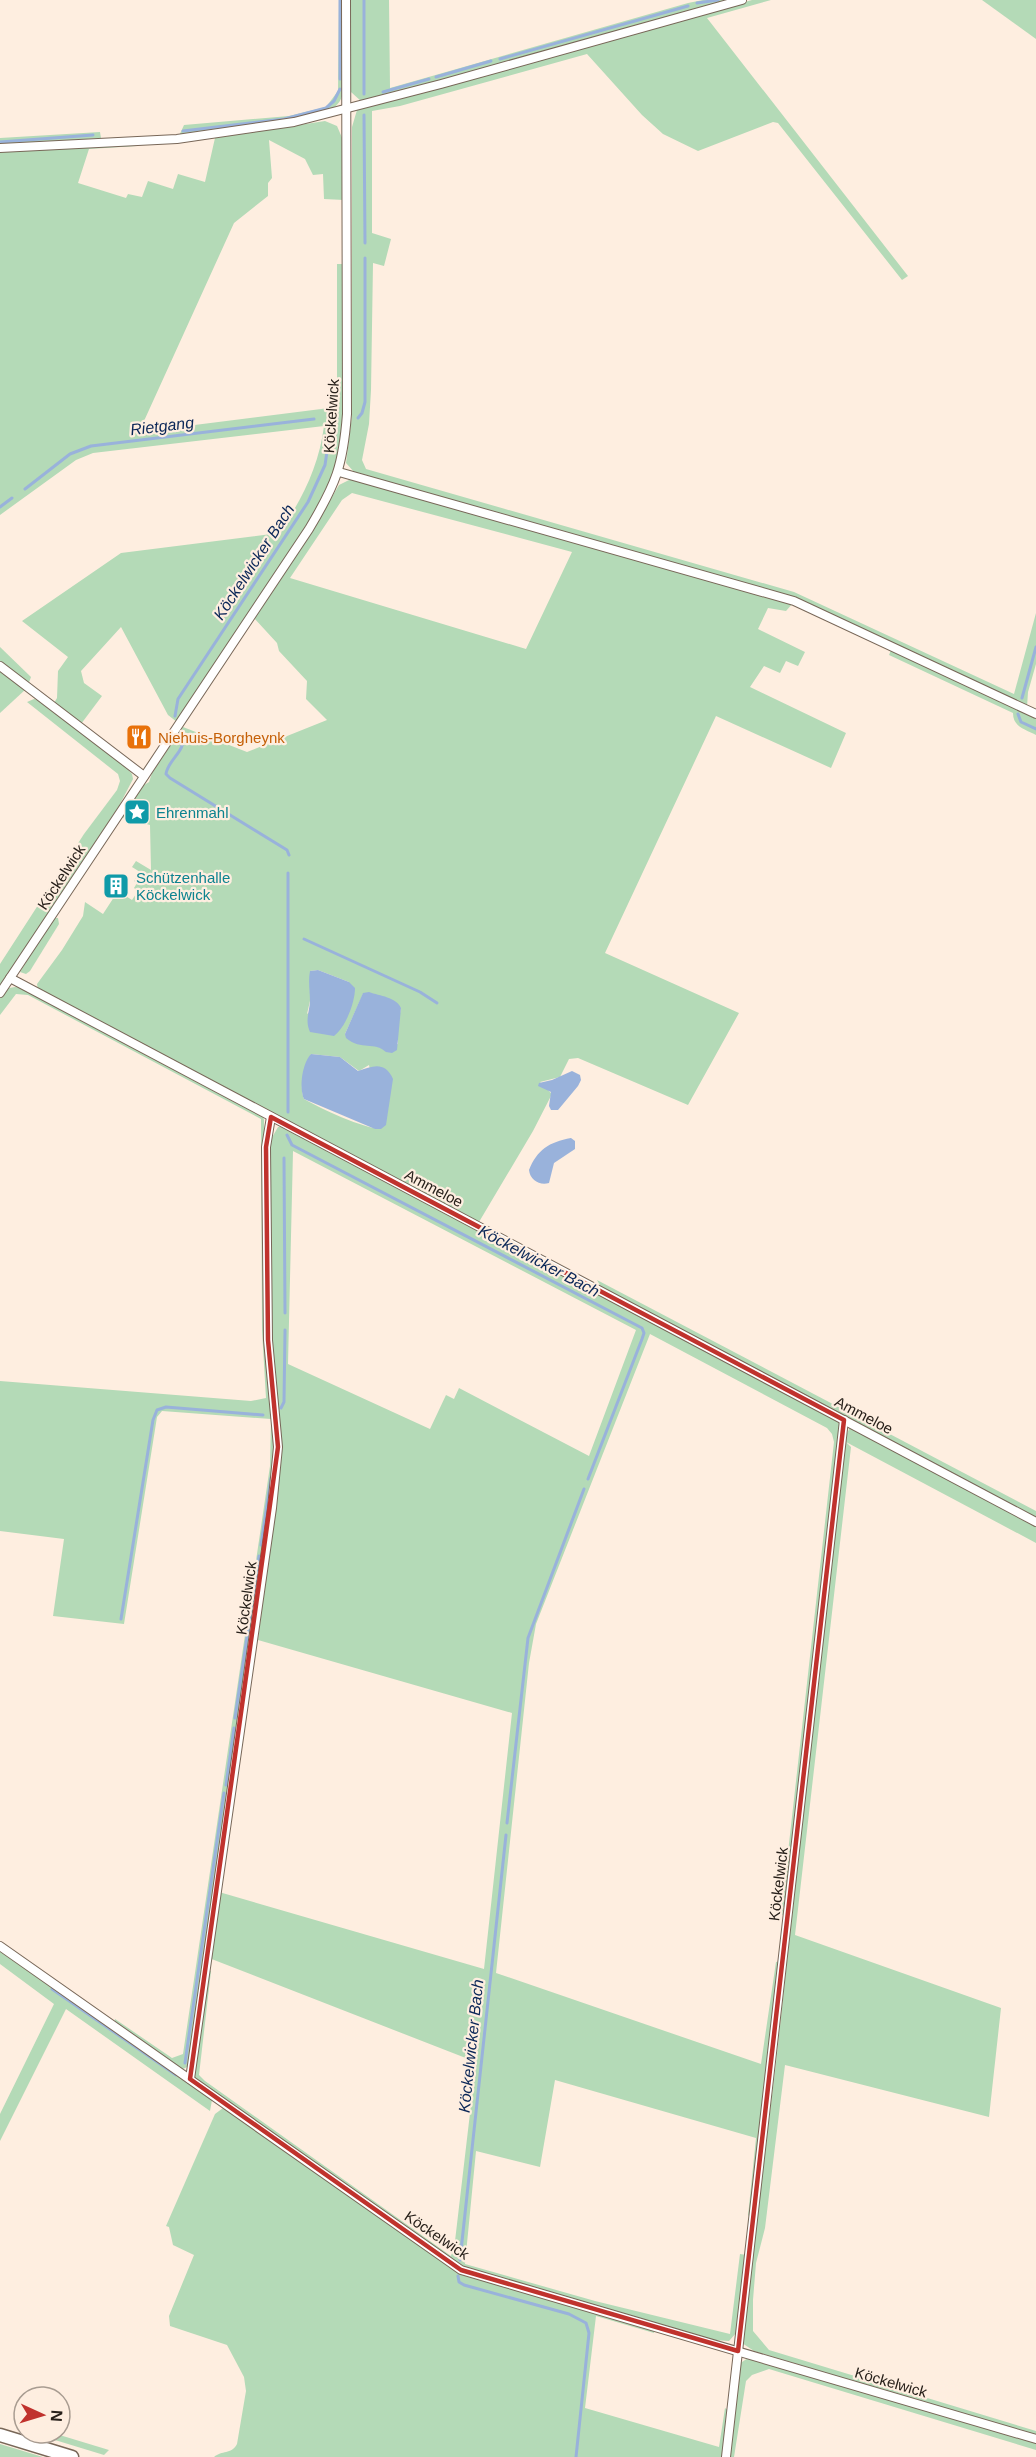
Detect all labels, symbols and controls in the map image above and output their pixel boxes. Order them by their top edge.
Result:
street label: Köckelwick [320,378,342,454]
water label: Rietgang [129,414,195,438]
water label: Köckelwicker Bach [210,501,298,623]
restaurant icon: Niehuis-Borgheynk [124,722,154,752]
place label: Niehuis-Borgheynk [158,729,285,746]
place icon: Ehrenmahl [122,797,152,827]
place label: Ehrenmahl [156,804,229,821]
street label: Köckelwick [34,841,89,913]
place label: Schützenhalle Köckelwick [136,869,230,903]
building icon: Schützenhalle Köckelwick [101,871,131,901]
street label: Ammeloe [402,1166,466,1210]
water label: Köckelwicker Bach [476,1222,602,1300]
street label: Ammeloe [832,1393,896,1437]
street label: Köckelwick [232,1560,260,1636]
street label: Köckelwick [765,1846,791,1922]
water label: Köckelwicker Bach [456,1978,486,2114]
street label: Köckelwick [401,2207,473,2263]
street label: Köckelwick [853,2364,929,2401]
north arrow [12,2385,72,2445]
text: N [48,2410,65,2422]

